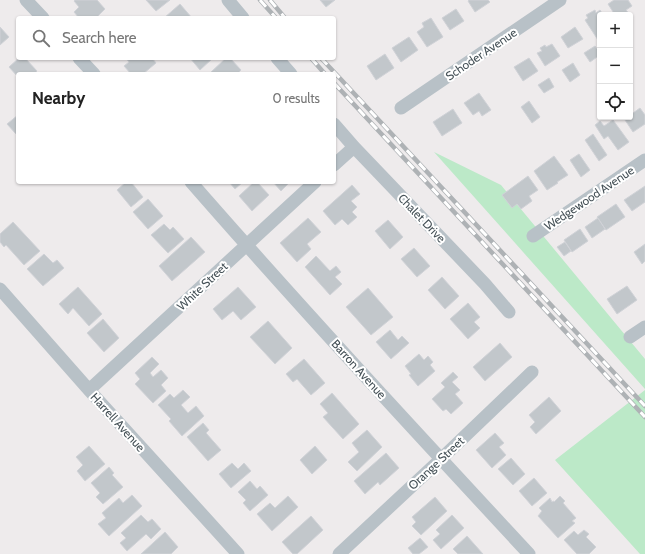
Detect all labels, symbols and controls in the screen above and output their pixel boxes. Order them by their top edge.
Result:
map controls [597,12,633,120]
button: + [597,12,633,48]
search box [16,16,336,60]
street label: Schoder Avenue [442,25,520,83]
icon: search [30,27,52,49]
text: Search here [62,29,137,47]
button: − [597,48,633,84]
button: locate [597,84,633,120]
text: Nearby [32,88,85,108]
text: 0 results [272,90,320,106]
street label: Wedgewood Avenue [541,162,637,234]
street label: Chalet Drive [395,190,449,246]
street label: White Street [173,259,231,313]
street label: Barron Avenue [329,336,389,402]
street label: Harrell Avenue [88,389,148,455]
street label: Orange Street [405,433,467,493]

